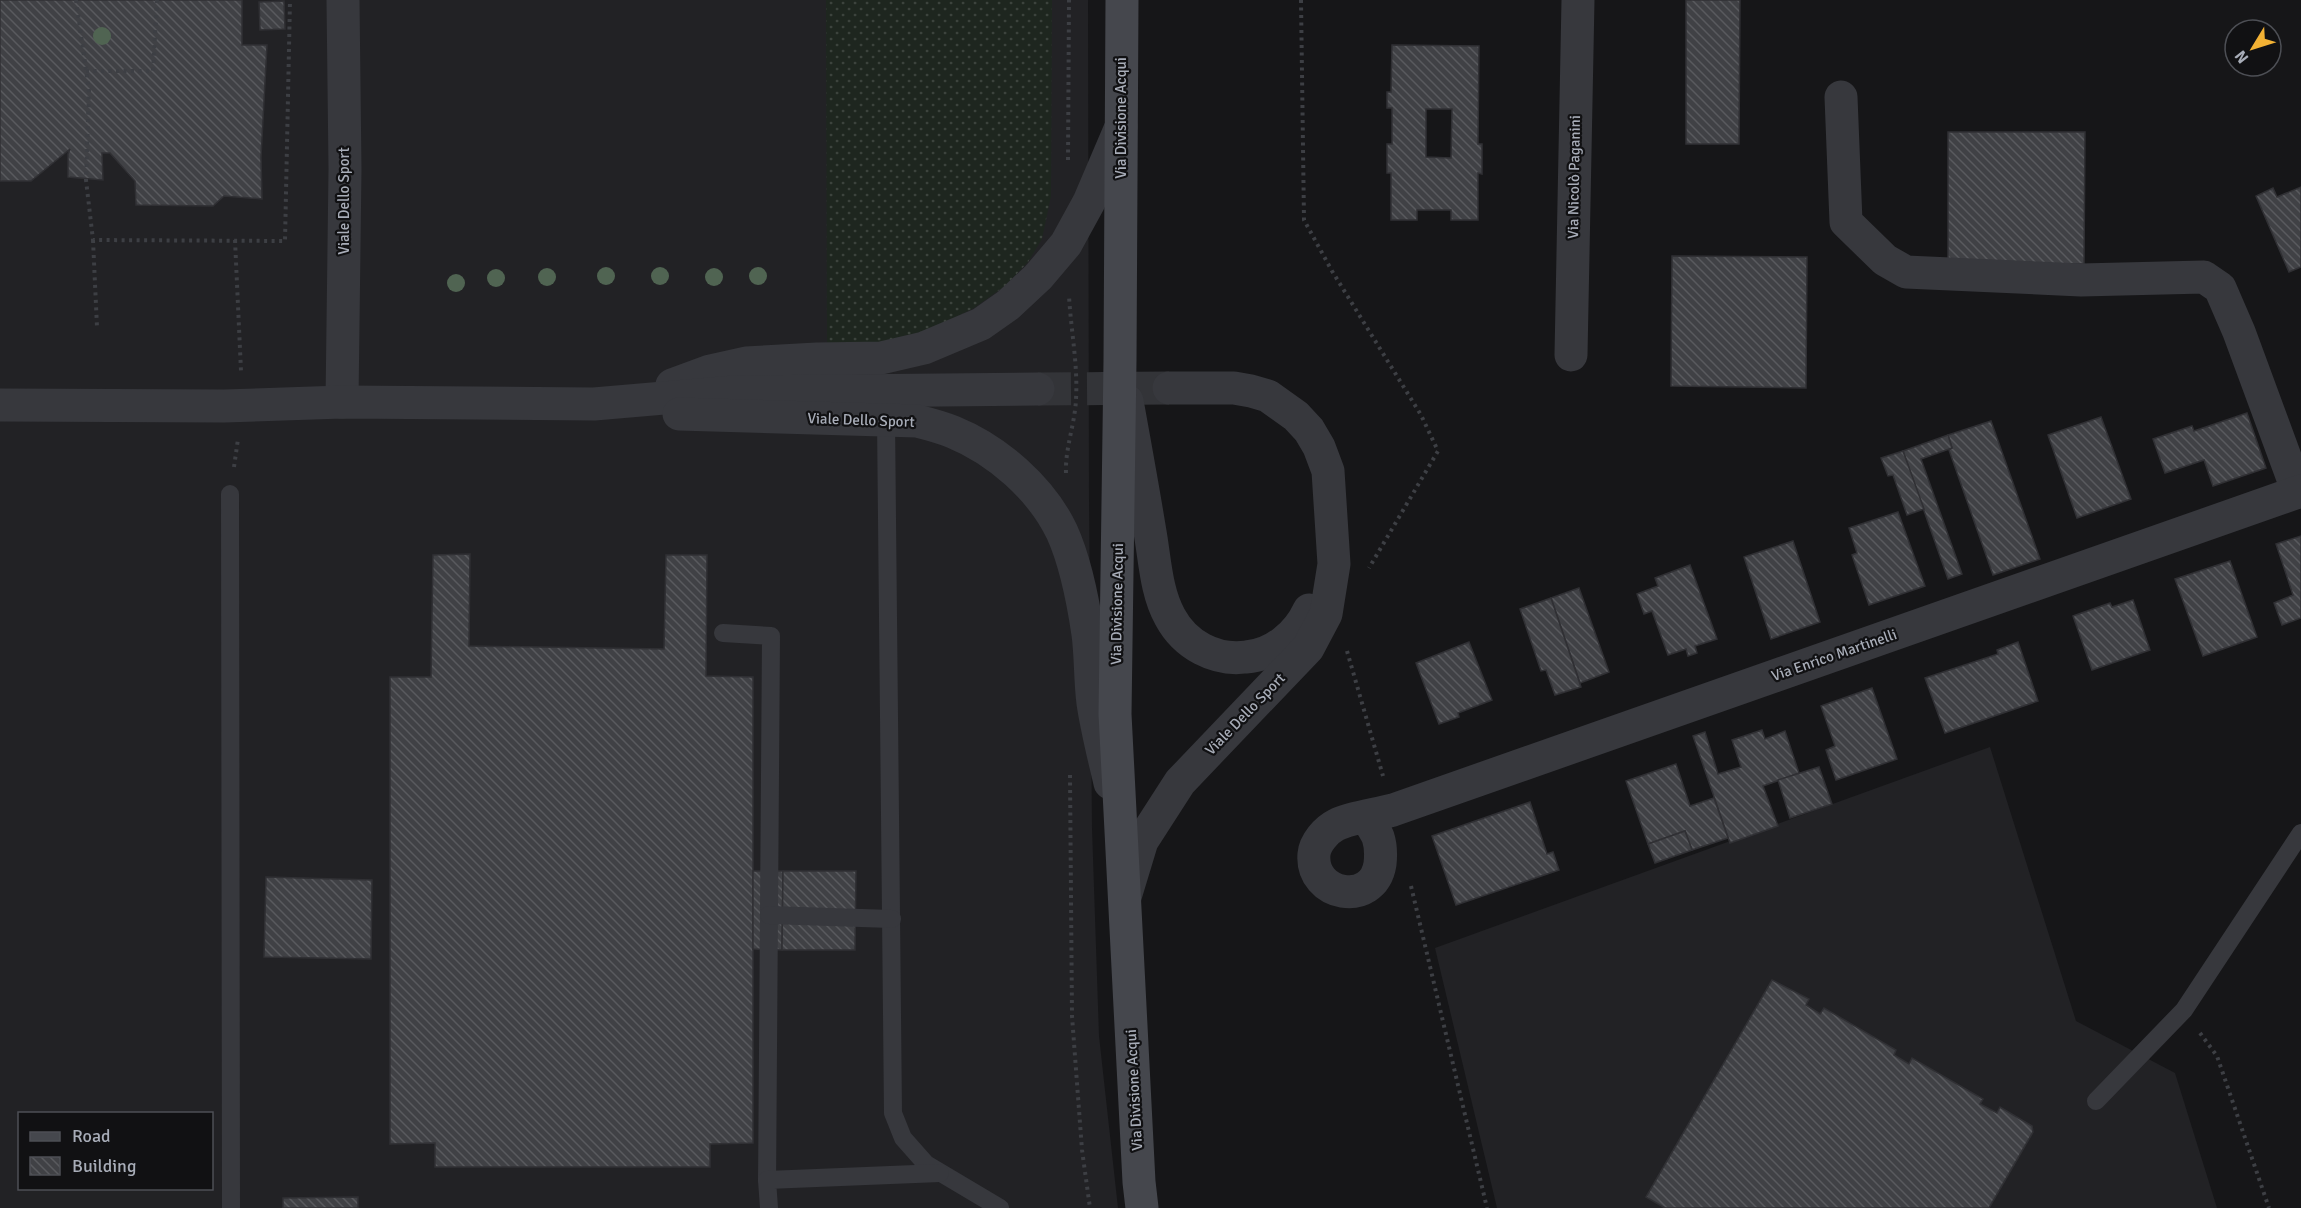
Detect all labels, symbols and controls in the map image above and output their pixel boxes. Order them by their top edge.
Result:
north arrow [2223,18,2283,78]
text: N [2231,46,2253,67]
street label: Via Divisione Acqui [1112,57,1130,179]
street label: Via Nicolò Paganini [1564,115,1584,239]
street label: Viale Dello Sport [335,147,353,255]
street label: Viale Dello Sport [807,409,915,431]
street label: Via Divisione Acqui [1107,543,1127,665]
street label: Via Enrico Martinelli [1769,625,1899,685]
street label: Viale Dello Sport [1201,669,1289,759]
street label: Via Divisione Acqui [1122,1029,1146,1151]
legend [18,1112,213,1190]
text: Road [72,1125,111,1147]
text: Building [72,1155,136,1177]

